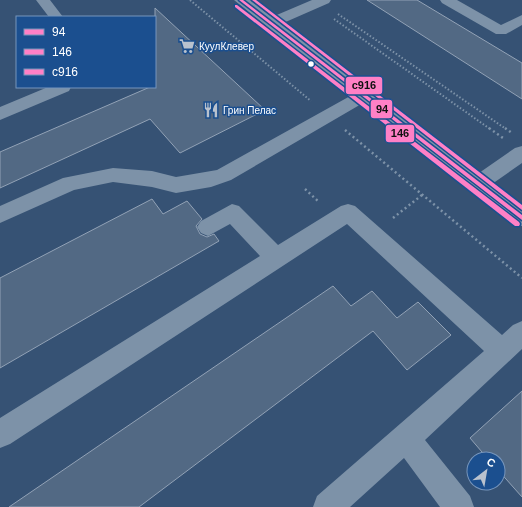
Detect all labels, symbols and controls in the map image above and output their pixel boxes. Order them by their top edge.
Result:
legend [16,16,156,88]
text: 94 [52,25,66,39]
supermarket icon: КуулКлевер [178,37,196,55]
place label: КуулКлевер [199,41,254,52]
text: 146 [52,45,72,59]
unlabelled marker [306,59,316,69]
text: с916 [52,65,78,79]
line badge: с916 [345,76,383,95]
text: с916 [352,79,376,91]
line badge: 94 [370,99,393,119]
restaurant icon: Грин Пелас [202,101,220,119]
text: 94 [376,103,389,115]
place label: Грин Пелас [223,105,276,116]
line badge: 146 [385,124,415,143]
text: 146 [391,127,409,139]
north arrow [466,451,506,491]
text: С [485,455,498,470]

